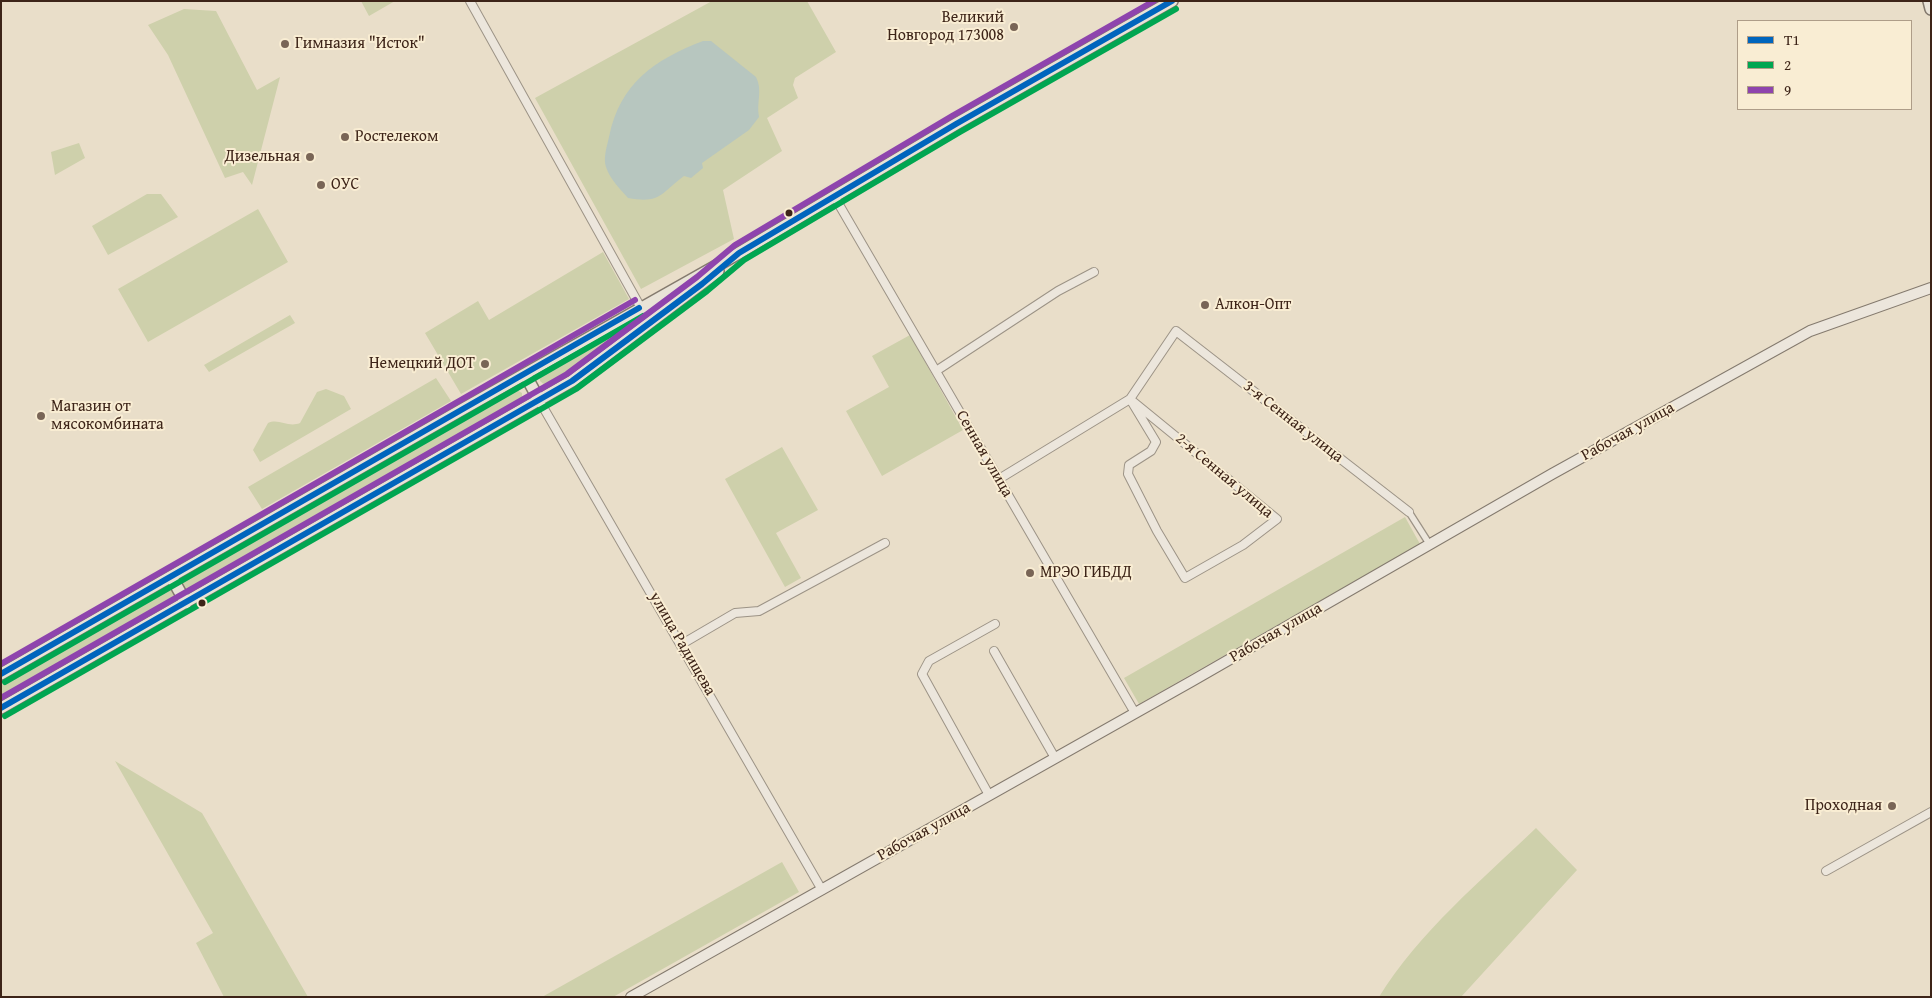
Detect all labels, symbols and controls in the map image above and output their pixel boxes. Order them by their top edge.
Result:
place label: Великий Новгород 173008 [887,8,1004,46]
legend [1737,20,1912,110]
marker: Великий Новгород 173008 [1008,21,1020,33]
text: Т1 [1784,29,1800,50]
place label: Гимназия "Исток" [295,34,425,54]
marker: Гимназия "Исток" [279,38,291,50]
text: 2 [1784,54,1791,75]
text: 9 [1784,79,1791,100]
place label: Ростелеком [355,127,438,147]
marker: Ростелеком [339,131,351,143]
place label: Дизельная [224,147,300,167]
marker: Дизельная [304,151,316,163]
place label: ОУС [331,175,359,195]
marker: ОУС [315,179,327,191]
unlabelled marker [784,208,794,218]
place label: Алкон-Опт [1215,295,1291,315]
marker: Алкон-Опт [1199,299,1211,311]
place label: Немецкий ДОТ [369,354,475,374]
marker: Немецкий ДОТ [479,358,491,370]
street label: 3-я Сенная улица [1239,377,1347,467]
place label: Магазин от мясокомбината [51,397,164,435]
street label: Рабочая улица [1578,398,1678,466]
street label: Сенная улица [951,407,1017,501]
marker: Магазин от мясокомбината [35,410,47,422]
street label: 2-я Сенная улица [1171,429,1277,523]
place label: МРЭО ГИБДД [1040,563,1132,583]
marker: МРЭО ГИБДД [1024,567,1036,579]
street label: улица Радищева [645,589,719,699]
unlabelled marker [197,598,207,608]
street label: Рабочая улица [1226,599,1326,667]
place label: Проходная [1805,796,1882,816]
street label: Рабочая улица [874,798,974,866]
marker: Проходная [1886,800,1898,812]

